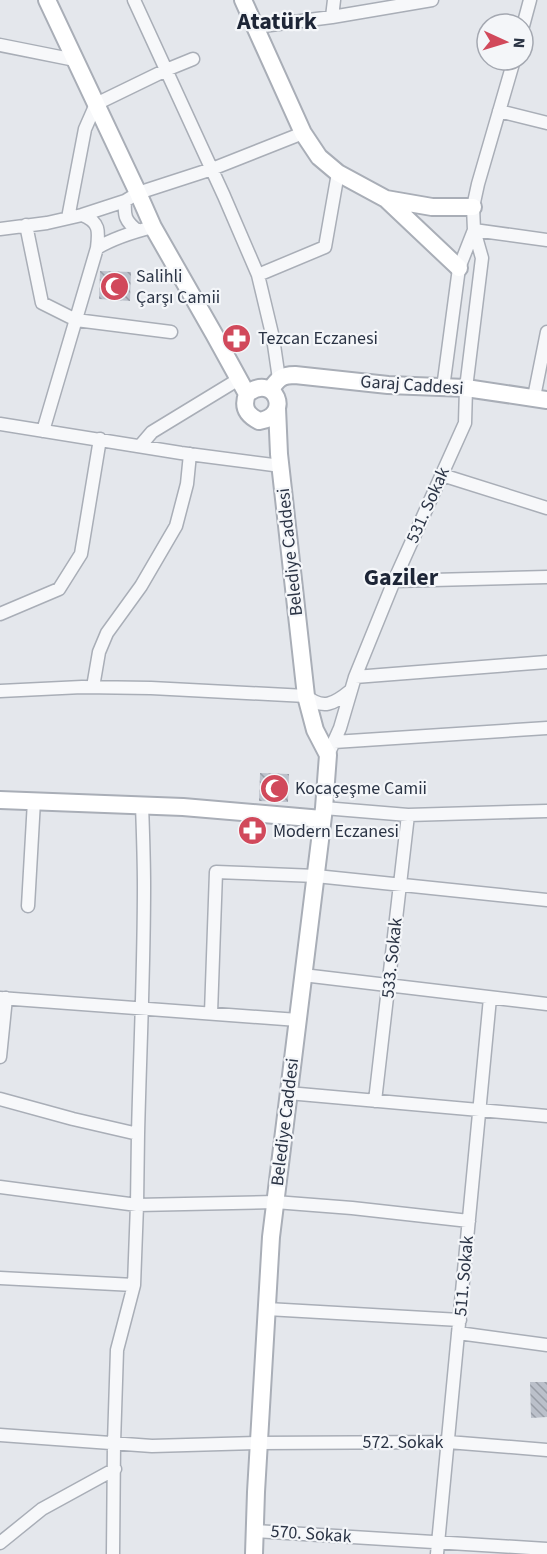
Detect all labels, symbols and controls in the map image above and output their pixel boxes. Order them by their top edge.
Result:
district label: Atatürk [236,4,318,39]
north arrow [475,12,535,72]
text: N [508,37,530,49]
place label: Salihli Çarşı Camii [136,264,220,310]
mosque icon: Salihli Çarşı Camii [99,270,131,302]
pharmacy icon: Tezcan Eczanesi [221,322,253,354]
place label: Tezcan Eczanesi [258,326,378,351]
street label: Garaj Caddesi [360,369,464,401]
street label: 531. Sokak [400,463,456,547]
street label: Belediye Caddesi [271,487,309,617]
district label: Gaziler [364,560,439,595]
mosque icon: Kocaçeşme Camii [258,772,290,804]
place label: Kocaçeşme Camii [295,776,427,801]
pharmacy icon: Modern Eczanesi [236,815,268,847]
place label: Modern Eczanesi [273,819,399,844]
street label: 533. Sokak [375,916,409,1000]
street label: Belediye Caddesi [265,1057,305,1187]
street label: 511. Sokak [448,1234,480,1317]
street label: 572. Sokak [363,1430,444,1455]
street label: 570. Sokak [270,1519,352,1549]

